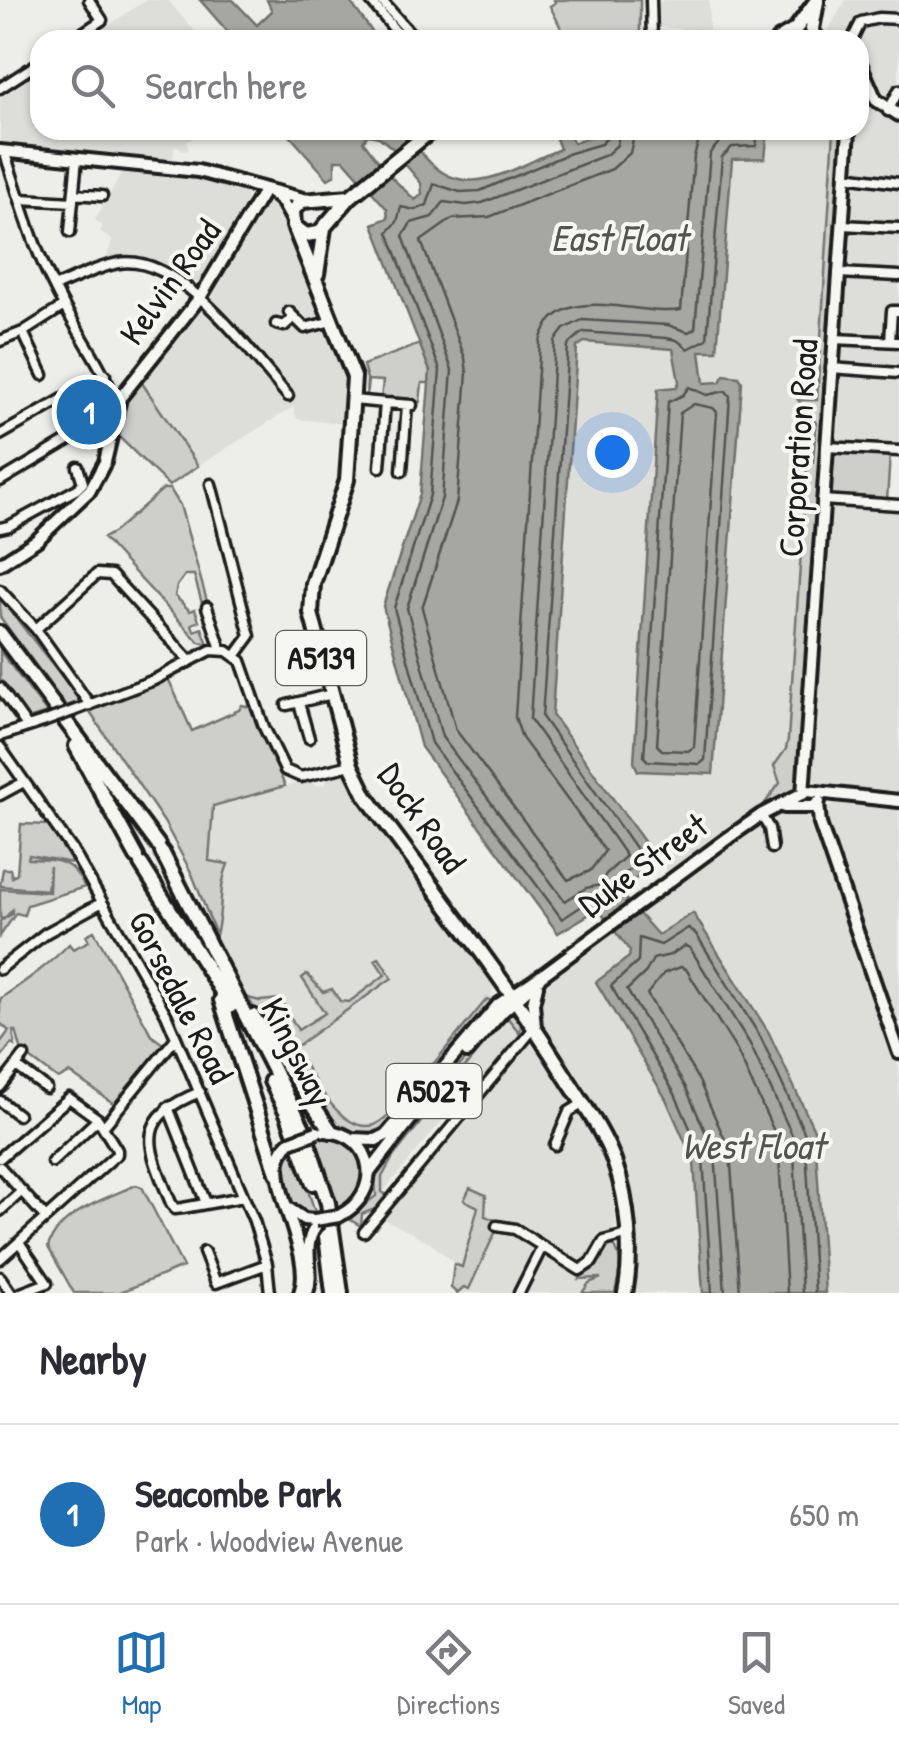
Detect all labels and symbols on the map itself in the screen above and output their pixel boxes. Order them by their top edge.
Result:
street label: Kelvin Road [108,209,231,354]
water label: East Float [551,211,692,263]
street label: Corporation Road [766,337,829,558]
pin: 1 [56,374,122,450]
your location [587,427,638,478]
road number: A5139 [276,631,366,685]
street label: Dock Road [368,753,477,882]
street label: Duke Street [569,801,717,927]
street label: Gorsedale Road [118,902,245,1091]
street label: Kingsway [250,990,345,1114]
road number: A5027 [386,1064,482,1118]
water label: West Float [682,1119,829,1171]

